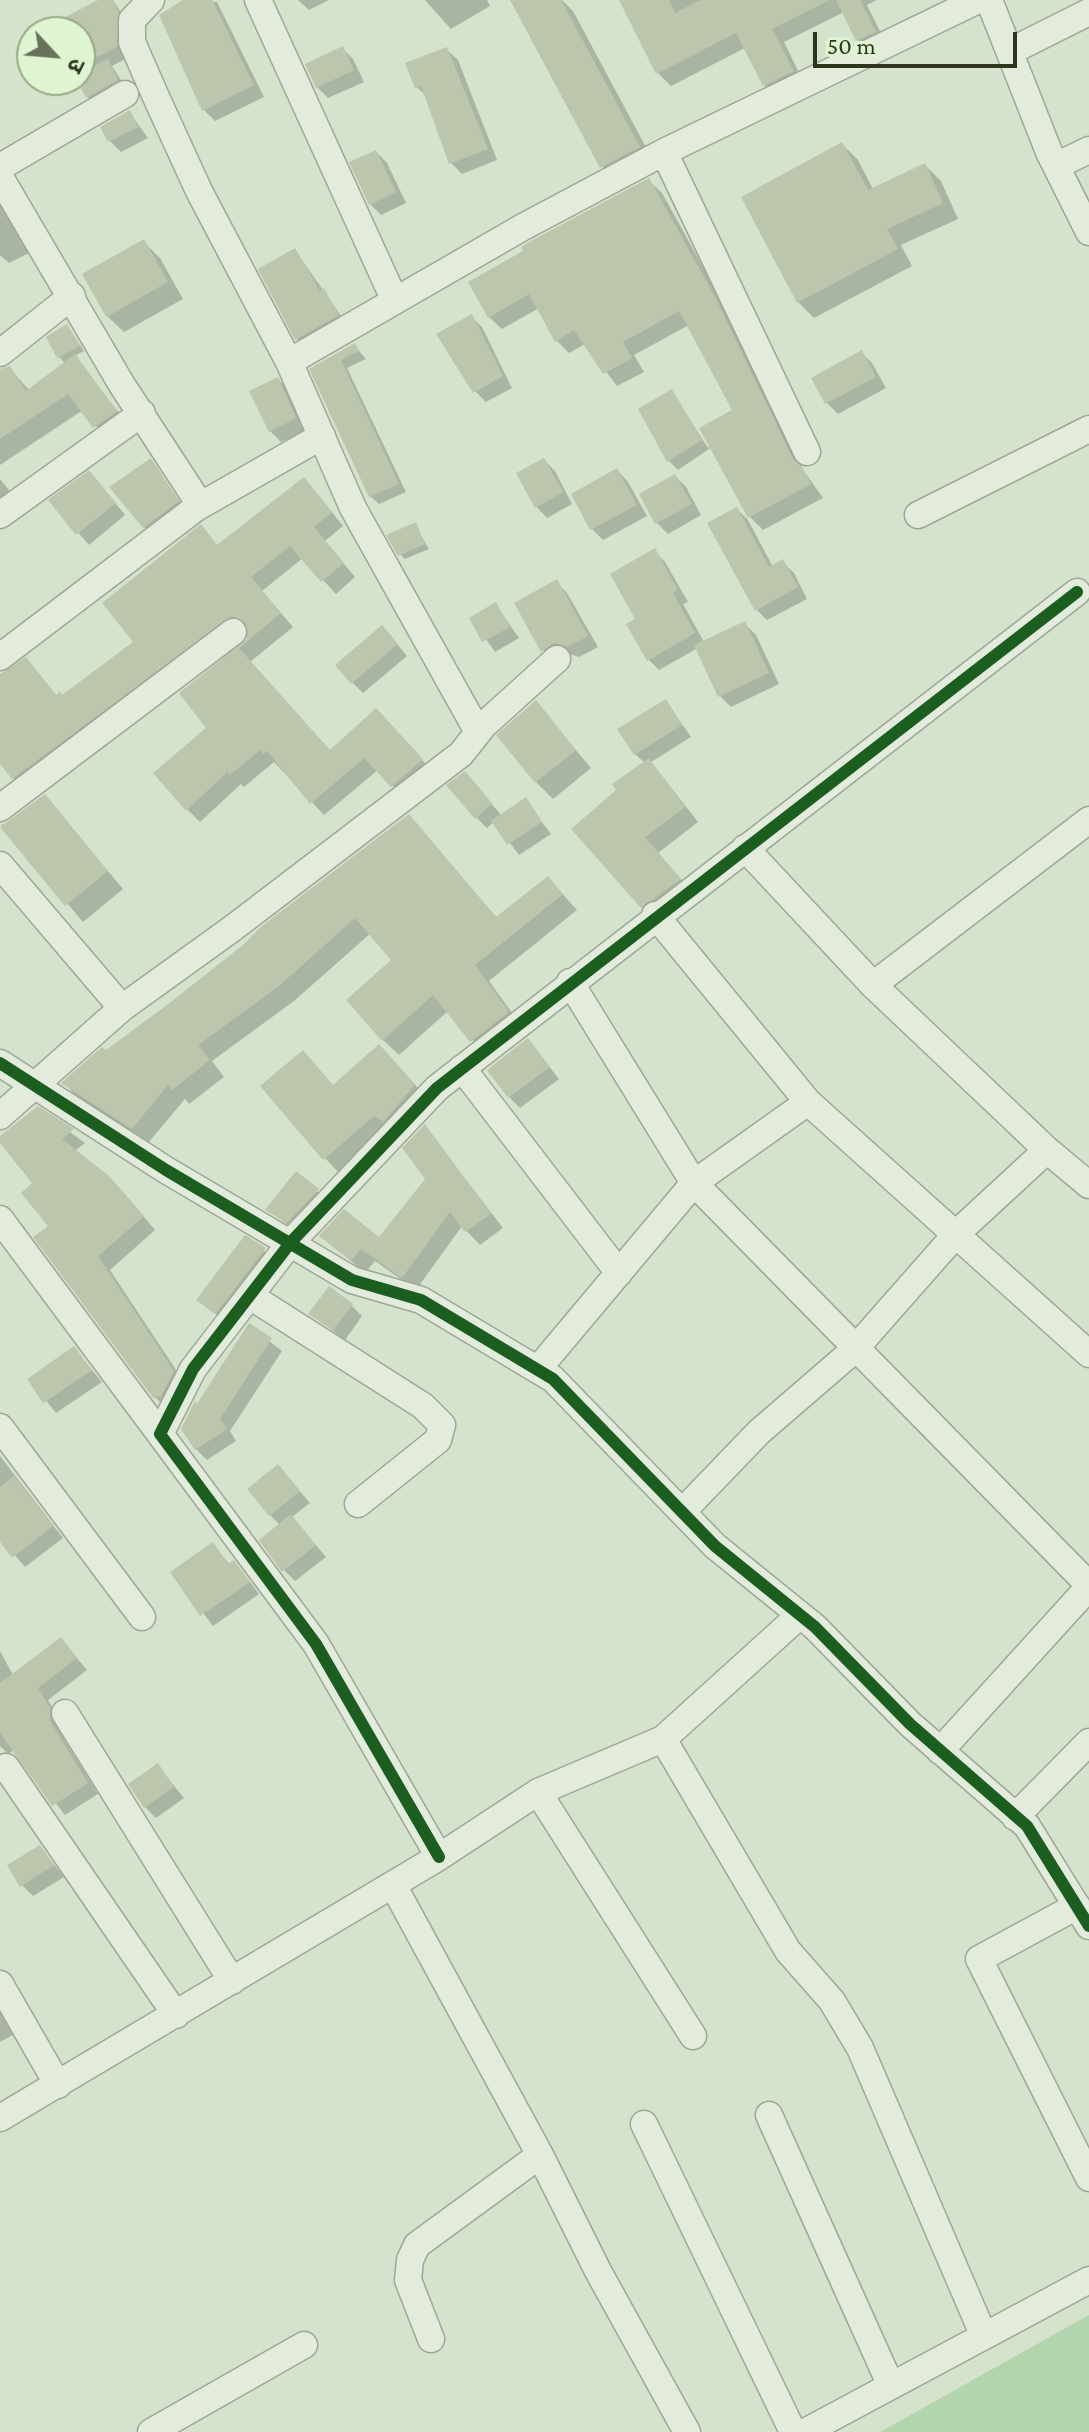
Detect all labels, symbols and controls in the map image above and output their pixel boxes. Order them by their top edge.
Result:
north arrow [16,16,96,96]
scale bar [817,16,1021,66]
text: 50 m [827,32,876,59]
text: उ [62,55,90,77]

